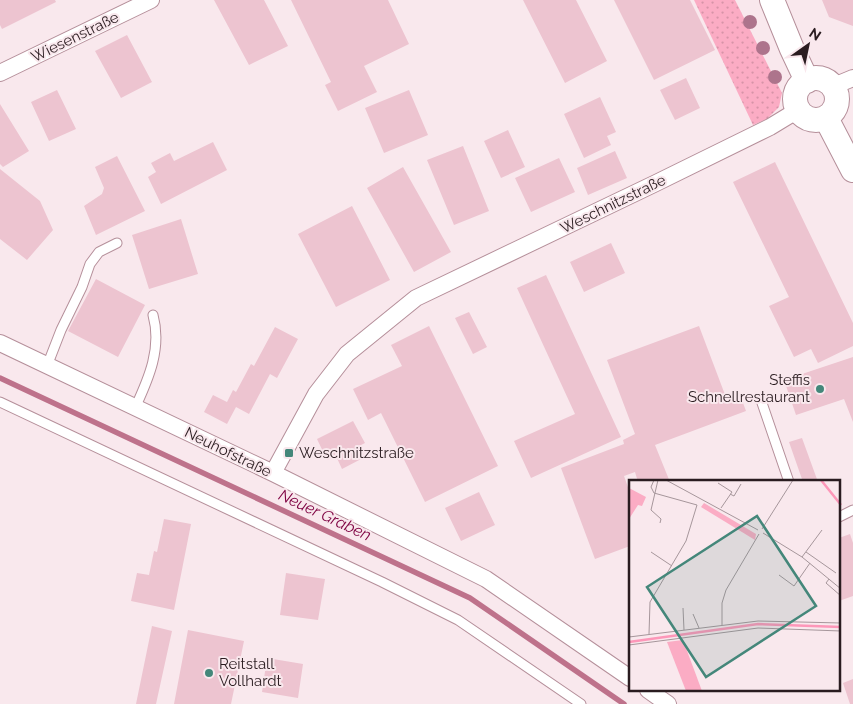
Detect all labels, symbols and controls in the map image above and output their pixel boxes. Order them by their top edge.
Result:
street label: Wiesenstraße [28,8,122,66]
north arrow [783,20,833,70]
text: N [806,24,824,44]
street label: Weschnitzstraße [557,171,669,237]
place label: Steffis Schnellrestaurant [688,371,810,406]
marker: Steffis Schnellrestaurant [814,383,826,395]
street label: Neuhofstraße [182,423,275,481]
place label: Weschnitzstraße [299,444,414,462]
marker: Weschnitzstraße [283,447,295,459]
inset map [629,480,840,692]
water label: Neuer Graben [276,485,374,545]
place label: Reitstall Vollhardt [219,655,282,690]
marker: Reitstall Vollhardt [203,667,215,679]

